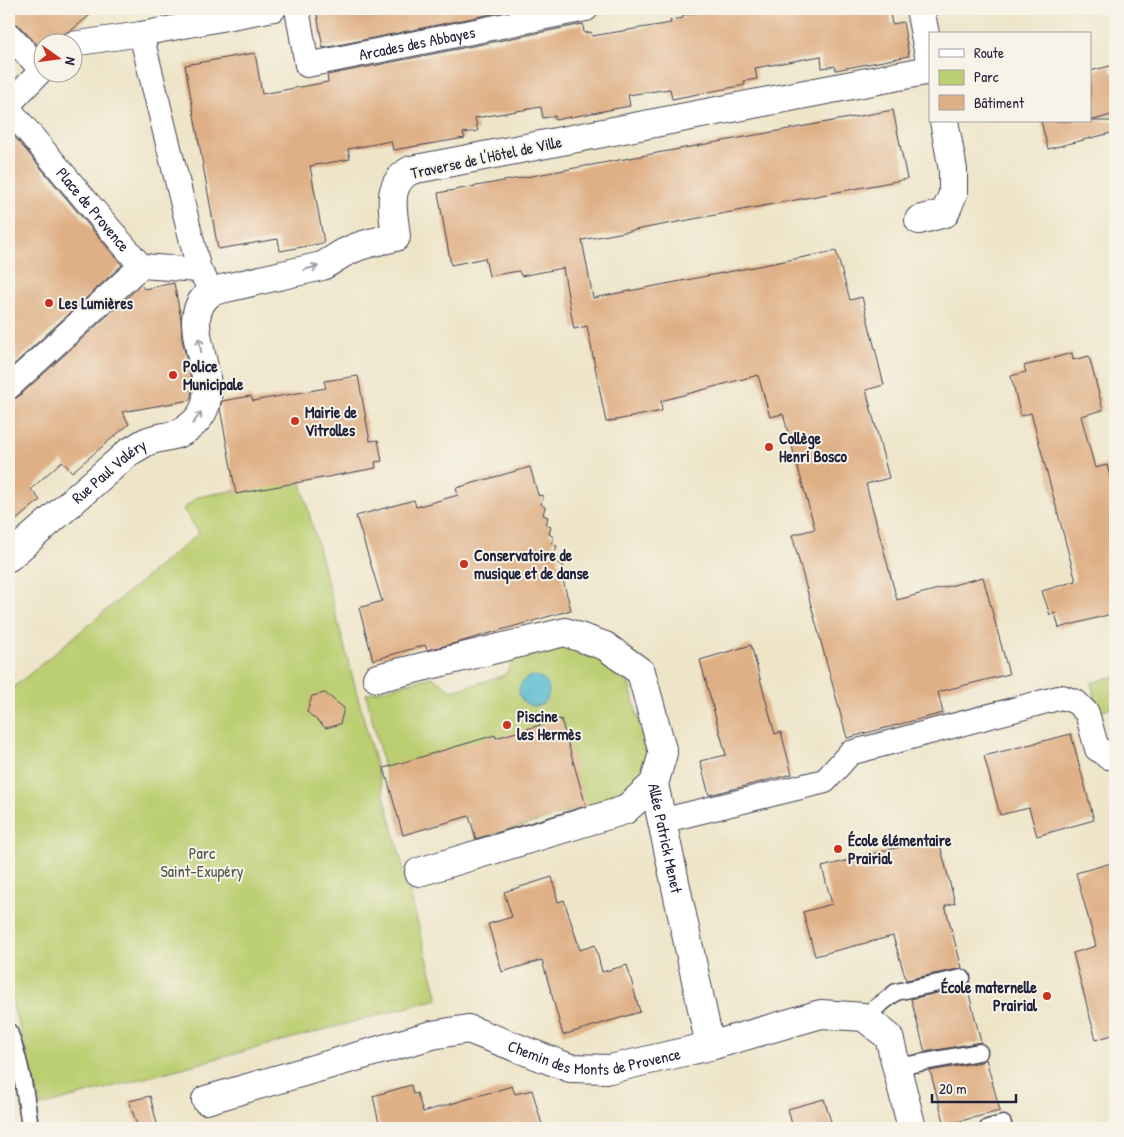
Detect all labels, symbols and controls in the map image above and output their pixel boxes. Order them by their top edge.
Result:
street label: Arcades des Abbayes [357,21,477,65]
north arrow [32,32,82,82]
legend [929,32,1092,122]
text: Route [974,42,1004,63]
text: N [61,55,81,68]
text: Parc [974,66,999,87]
text: Bâtiment [974,92,1025,113]
street label: Traverse de l'Hôtel de Ville [408,130,564,184]
street label: Place de Provence [51,162,136,257]
one-way arrow [303,263,319,273]
place label: Les Lumières [59,292,134,314]
marker: Les Lumières [43,297,55,309]
one-way arrow [194,337,204,353]
place label: Police Municipale [183,355,244,396]
marker: Police Municipale [167,369,179,381]
place label: Mairie de Vitrolles [305,401,357,441]
one-way arrow [192,411,202,425]
marker: Mairie de Vitrolles [289,415,301,427]
place label: Collège Henri Bosco [779,427,847,467]
street label: Rue Paul Valéry [67,433,150,508]
marker: Collège Henri Bosco [763,441,775,453]
place label: Conservatoire de musique et de danse [474,544,590,585]
marker: Conservatoire de musique et de danse [458,558,470,570]
place label: Piscine les Hermès [517,705,582,745]
marker: Piscine les Hermès [501,719,513,731]
street label: Allée Patrick Menet [643,781,688,896]
place label: École élémentaire Prairial [848,829,952,869]
park label: Parc Saint-Exupéry [160,842,244,882]
marker: École élémentaire Prairial [832,843,844,855]
place label: École maternelle Prairial [941,976,1038,1016]
marker: École maternelle Prairial [1041,990,1053,1002]
street label: Chemin des Monts de Provence [505,1034,683,1080]
scale bar [932,1072,1015,1104]
text: 20 m [939,1078,966,1099]

